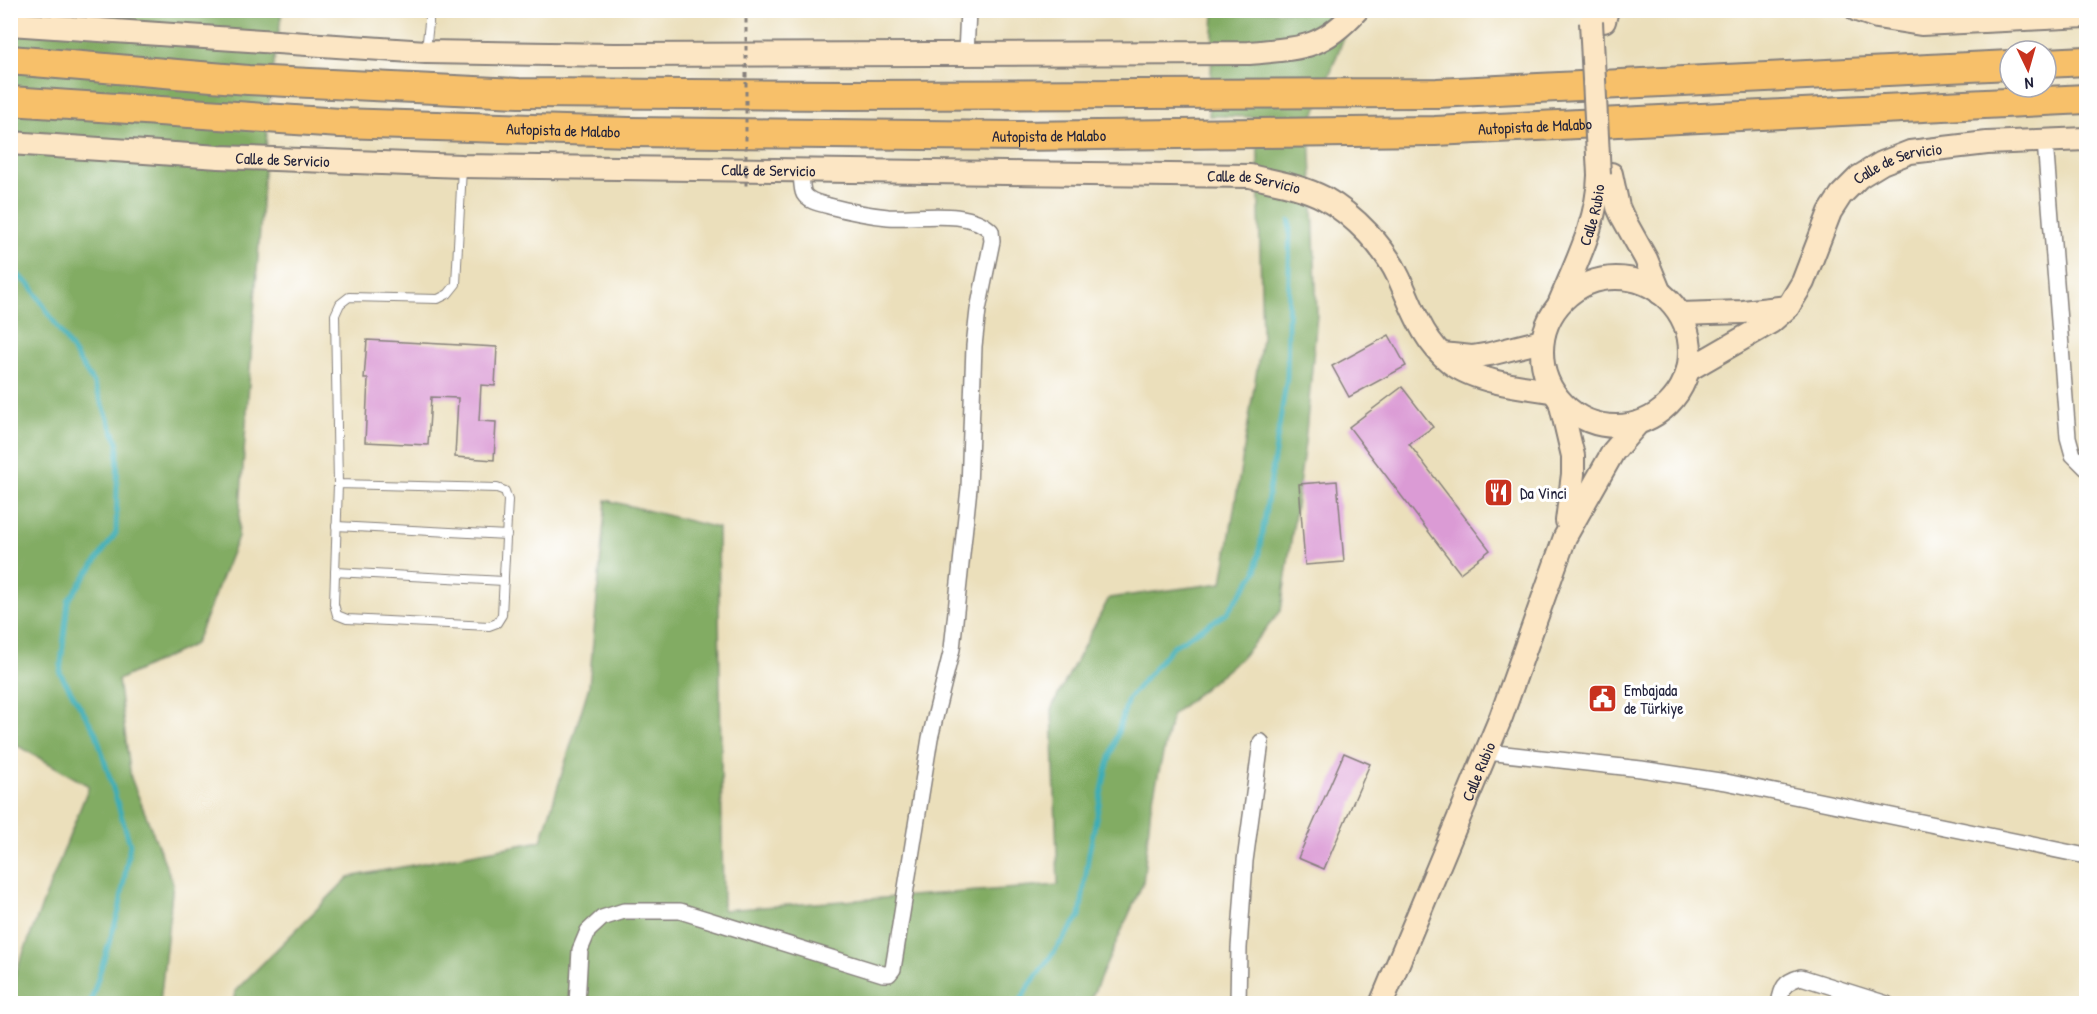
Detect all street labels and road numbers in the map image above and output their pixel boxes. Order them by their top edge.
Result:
street label: Autopista de Malabo [1477,112,1593,140]
street label: Autopista de Malabo [506,117,621,143]
street label: Autopista de Malabo [992,124,1107,147]
street label: Calle de Servicio [1847,137,1943,189]
street label: Calle de Servicio [235,147,331,172]
street label: Calle de Servicio [721,158,816,181]
street label: Calle de Servicio [1207,164,1304,199]
street label: Calle Rubio [1573,183,1610,249]
street label: Calle Rubio [1456,738,1501,805]

